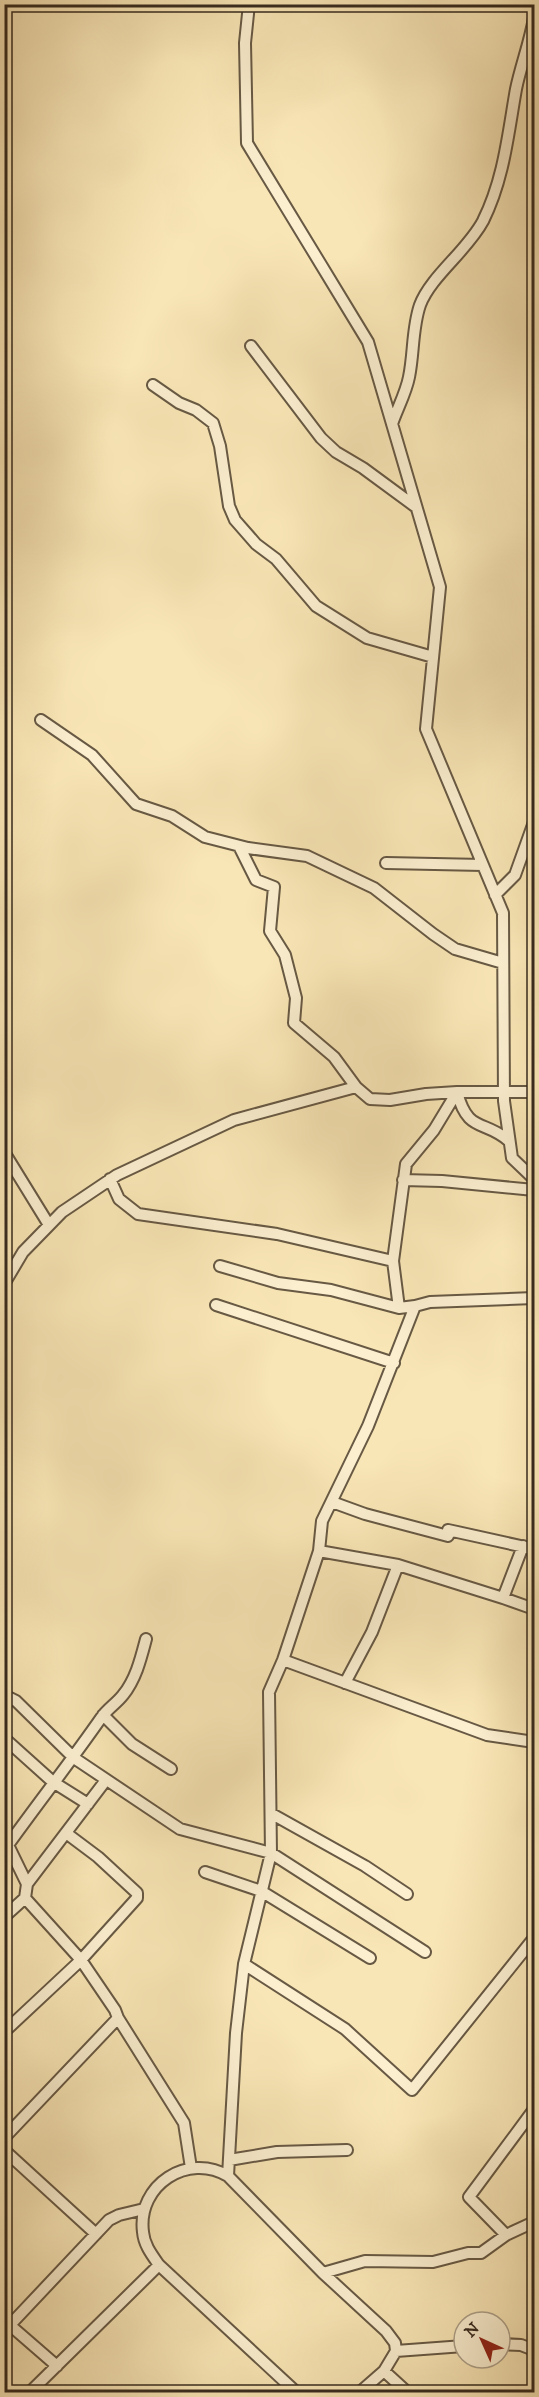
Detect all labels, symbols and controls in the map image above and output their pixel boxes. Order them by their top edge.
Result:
north arrow [452,2310,512,2370]
text: N [460,2318,484,2342]

